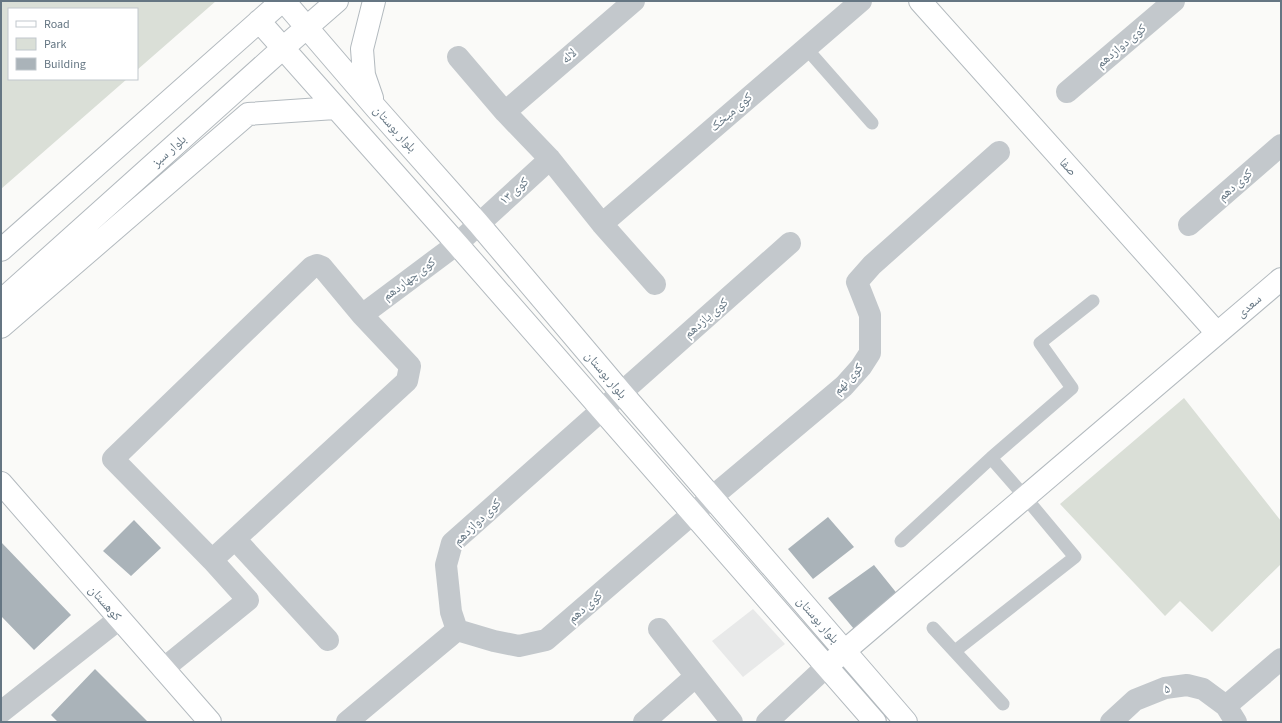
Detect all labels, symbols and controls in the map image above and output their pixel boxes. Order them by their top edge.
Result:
legend [8,8,138,80]
text: Road [44,16,70,33]
street label: کوی دوازدهم [1092,19,1150,72]
text: Park [44,36,66,53]
street label: لاله [557,44,581,68]
text: Building [44,56,86,73]
street label: کوی میخک [706,88,757,136]
street label: بلوار بوستان [369,102,421,156]
street label: بلوار سبز [147,131,190,172]
street label: صفا [1055,154,1081,180]
street label: کوی دهم [1214,164,1257,205]
street label: کوی ۱۳ [495,173,533,209]
street label: کوی چهاردهم [379,253,440,305]
street label: سعدی [1232,290,1266,322]
street label: کوی یازدهم [680,293,733,342]
street label: بلوار بوستان [581,347,631,403]
street label: کوی نهم [829,359,868,399]
street label: کوی دوازدهم [449,494,505,550]
street label: کوهستان [84,581,126,625]
street label: کوی دهم [564,586,607,627]
street label: بلوار بوستان [792,592,844,648]
street label: ۵ [1162,680,1172,698]

